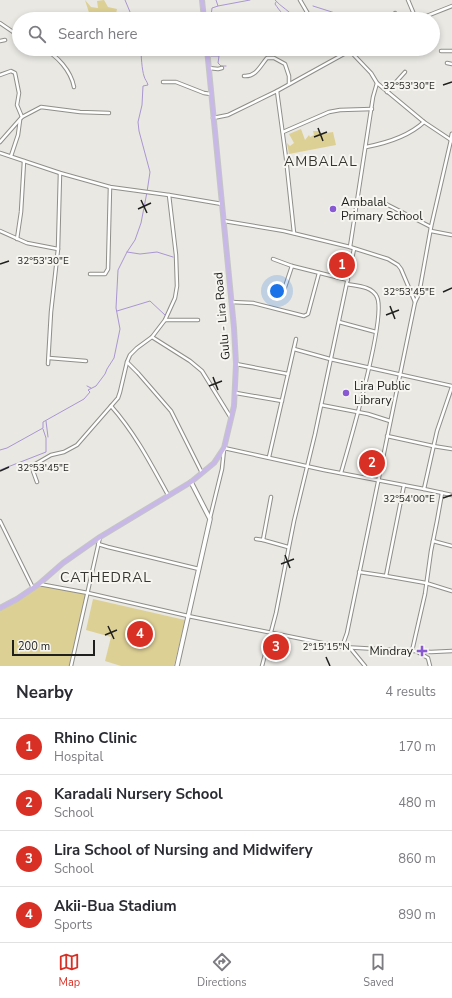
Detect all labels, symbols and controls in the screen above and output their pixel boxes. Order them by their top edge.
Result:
search box [12,12,440,56]
icon: search [26,23,48,45]
text: Search here [58,24,138,44]
text: 32°53'30"E [383,79,435,93]
district label: AMBALAL [284,152,358,171]
place label: Ambalal Primary School [341,194,423,224]
marker: Ambalal Primary School [328,204,338,214]
pin: 1 [329,250,355,280]
text: 32°53'30"E [17,254,69,268]
street label: Gulu - Lira Road [210,272,234,360]
your location [267,281,287,301]
text: 32°53'45"E [383,285,435,299]
place label: Lira Public Library [354,378,411,408]
marker: Lira Public Library [341,388,351,398]
pin: 2 [359,448,385,478]
text: 32°53'45"E [17,461,69,475]
text: 32°54'00"E [383,492,435,506]
district label: CATHEDRAL [60,568,152,587]
pin: 4 [127,619,153,649]
pin: 3 [263,632,289,662]
scale bar [12,638,95,657]
text: 200 m [18,639,50,654]
text: 2°15'15"N [302,640,350,654]
place label: Mindray [369,643,414,659]
marker: Mindray [416,645,428,657]
text: Nearby [16,681,73,704]
text: 4 results [385,683,436,701]
text: Rhino Clinic [54,728,137,748]
text: 1 [25,738,33,756]
text: 170 m [398,738,436,756]
text: Hospital [54,748,103,766]
text: Karadali Nursery School [54,784,223,804]
text: 2 [25,794,33,812]
text: 480 m [398,794,436,812]
text: School [54,804,94,822]
text: Lira School of Nursing and Midwifery [54,840,313,860]
text: 3 [25,850,33,868]
text: 860 m [398,850,436,868]
text: School [54,860,94,878]
text: Akii-Bua Stadium [54,896,177,916]
text: 4 [25,906,33,924]
text: 890 m [398,906,436,924]
text: Sports [54,916,93,934]
tab: Map [58,951,80,990]
tab: Directions [197,951,247,990]
tab: Saved [363,951,394,990]

